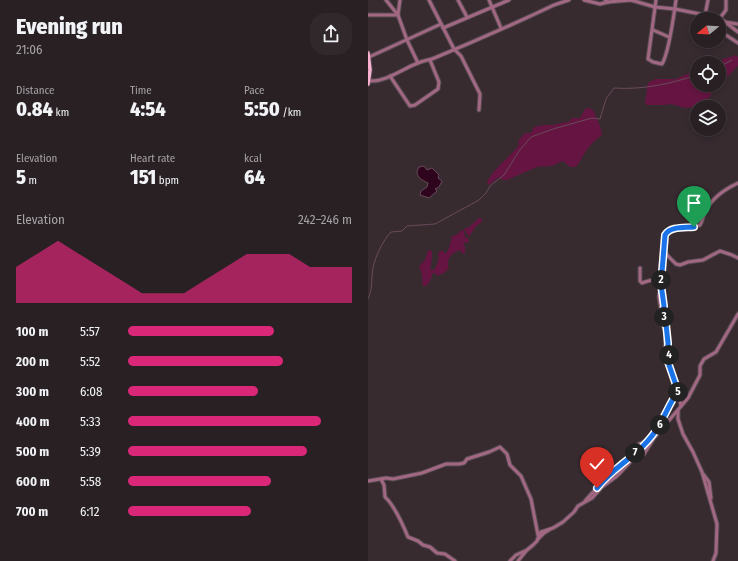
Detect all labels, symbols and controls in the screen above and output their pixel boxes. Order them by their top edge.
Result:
north arrow [690,12,726,48]
map controls [690,12,726,136]
text: Evening run [16,13,123,40]
button: share [310,13,352,55]
text: 21:06 [16,42,43,57]
button: locate [690,56,726,92]
text: Distance [16,84,55,97]
text: Time [130,84,152,97]
text: Pace [244,84,265,97]
text: 0.84 [16,97,53,121]
text: 4:54 [130,97,166,121]
text: 5:50 [244,97,280,121]
button: layers [690,100,726,136]
text: km [53,106,69,119]
text: /km [280,106,301,119]
text: Elevation [16,152,57,165]
text: Heart rate [130,152,175,165]
text: kcal [244,152,262,165]
text: 5 [16,165,26,189]
text: 151 [130,165,156,189]
text: 64 [244,165,265,189]
text: m [26,174,37,187]
text: bpm [156,174,179,187]
pin [677,186,711,227]
icon: arrive [683,192,705,214]
text: Elevation [16,212,65,227]
text: 242–246 m [298,212,352,227]
pin: 2 [651,270,671,290]
text: 2 [658,273,664,286]
pin: 3 [654,307,674,327]
text: 3 [661,310,667,323]
text: 100 m [16,324,48,339]
text: 5:57 [80,324,100,339]
pin: 4 [659,345,679,365]
text: 4 [666,348,672,361]
text: 200 m [16,354,49,369]
text: 5:52 [80,354,100,369]
pin: 5 [668,382,688,402]
text: 300 m [16,384,49,399]
text: 6:08 [80,384,102,399]
text: 5 [675,385,681,398]
text: 400 m [16,414,50,429]
text: 5:33 [80,414,101,429]
pin: 6 [650,415,670,435]
text: 6 [657,418,663,431]
pin: 7 [625,443,645,463]
text: 500 m [16,444,49,459]
text: 5:39 [80,444,101,459]
text: 7 [633,446,637,459]
pin [580,447,614,488]
icon: check [586,453,608,475]
text: 600 m [16,474,50,489]
text: 5:58 [80,474,101,489]
text: 700 m [16,504,48,519]
text: 6:12 [80,504,99,519]

